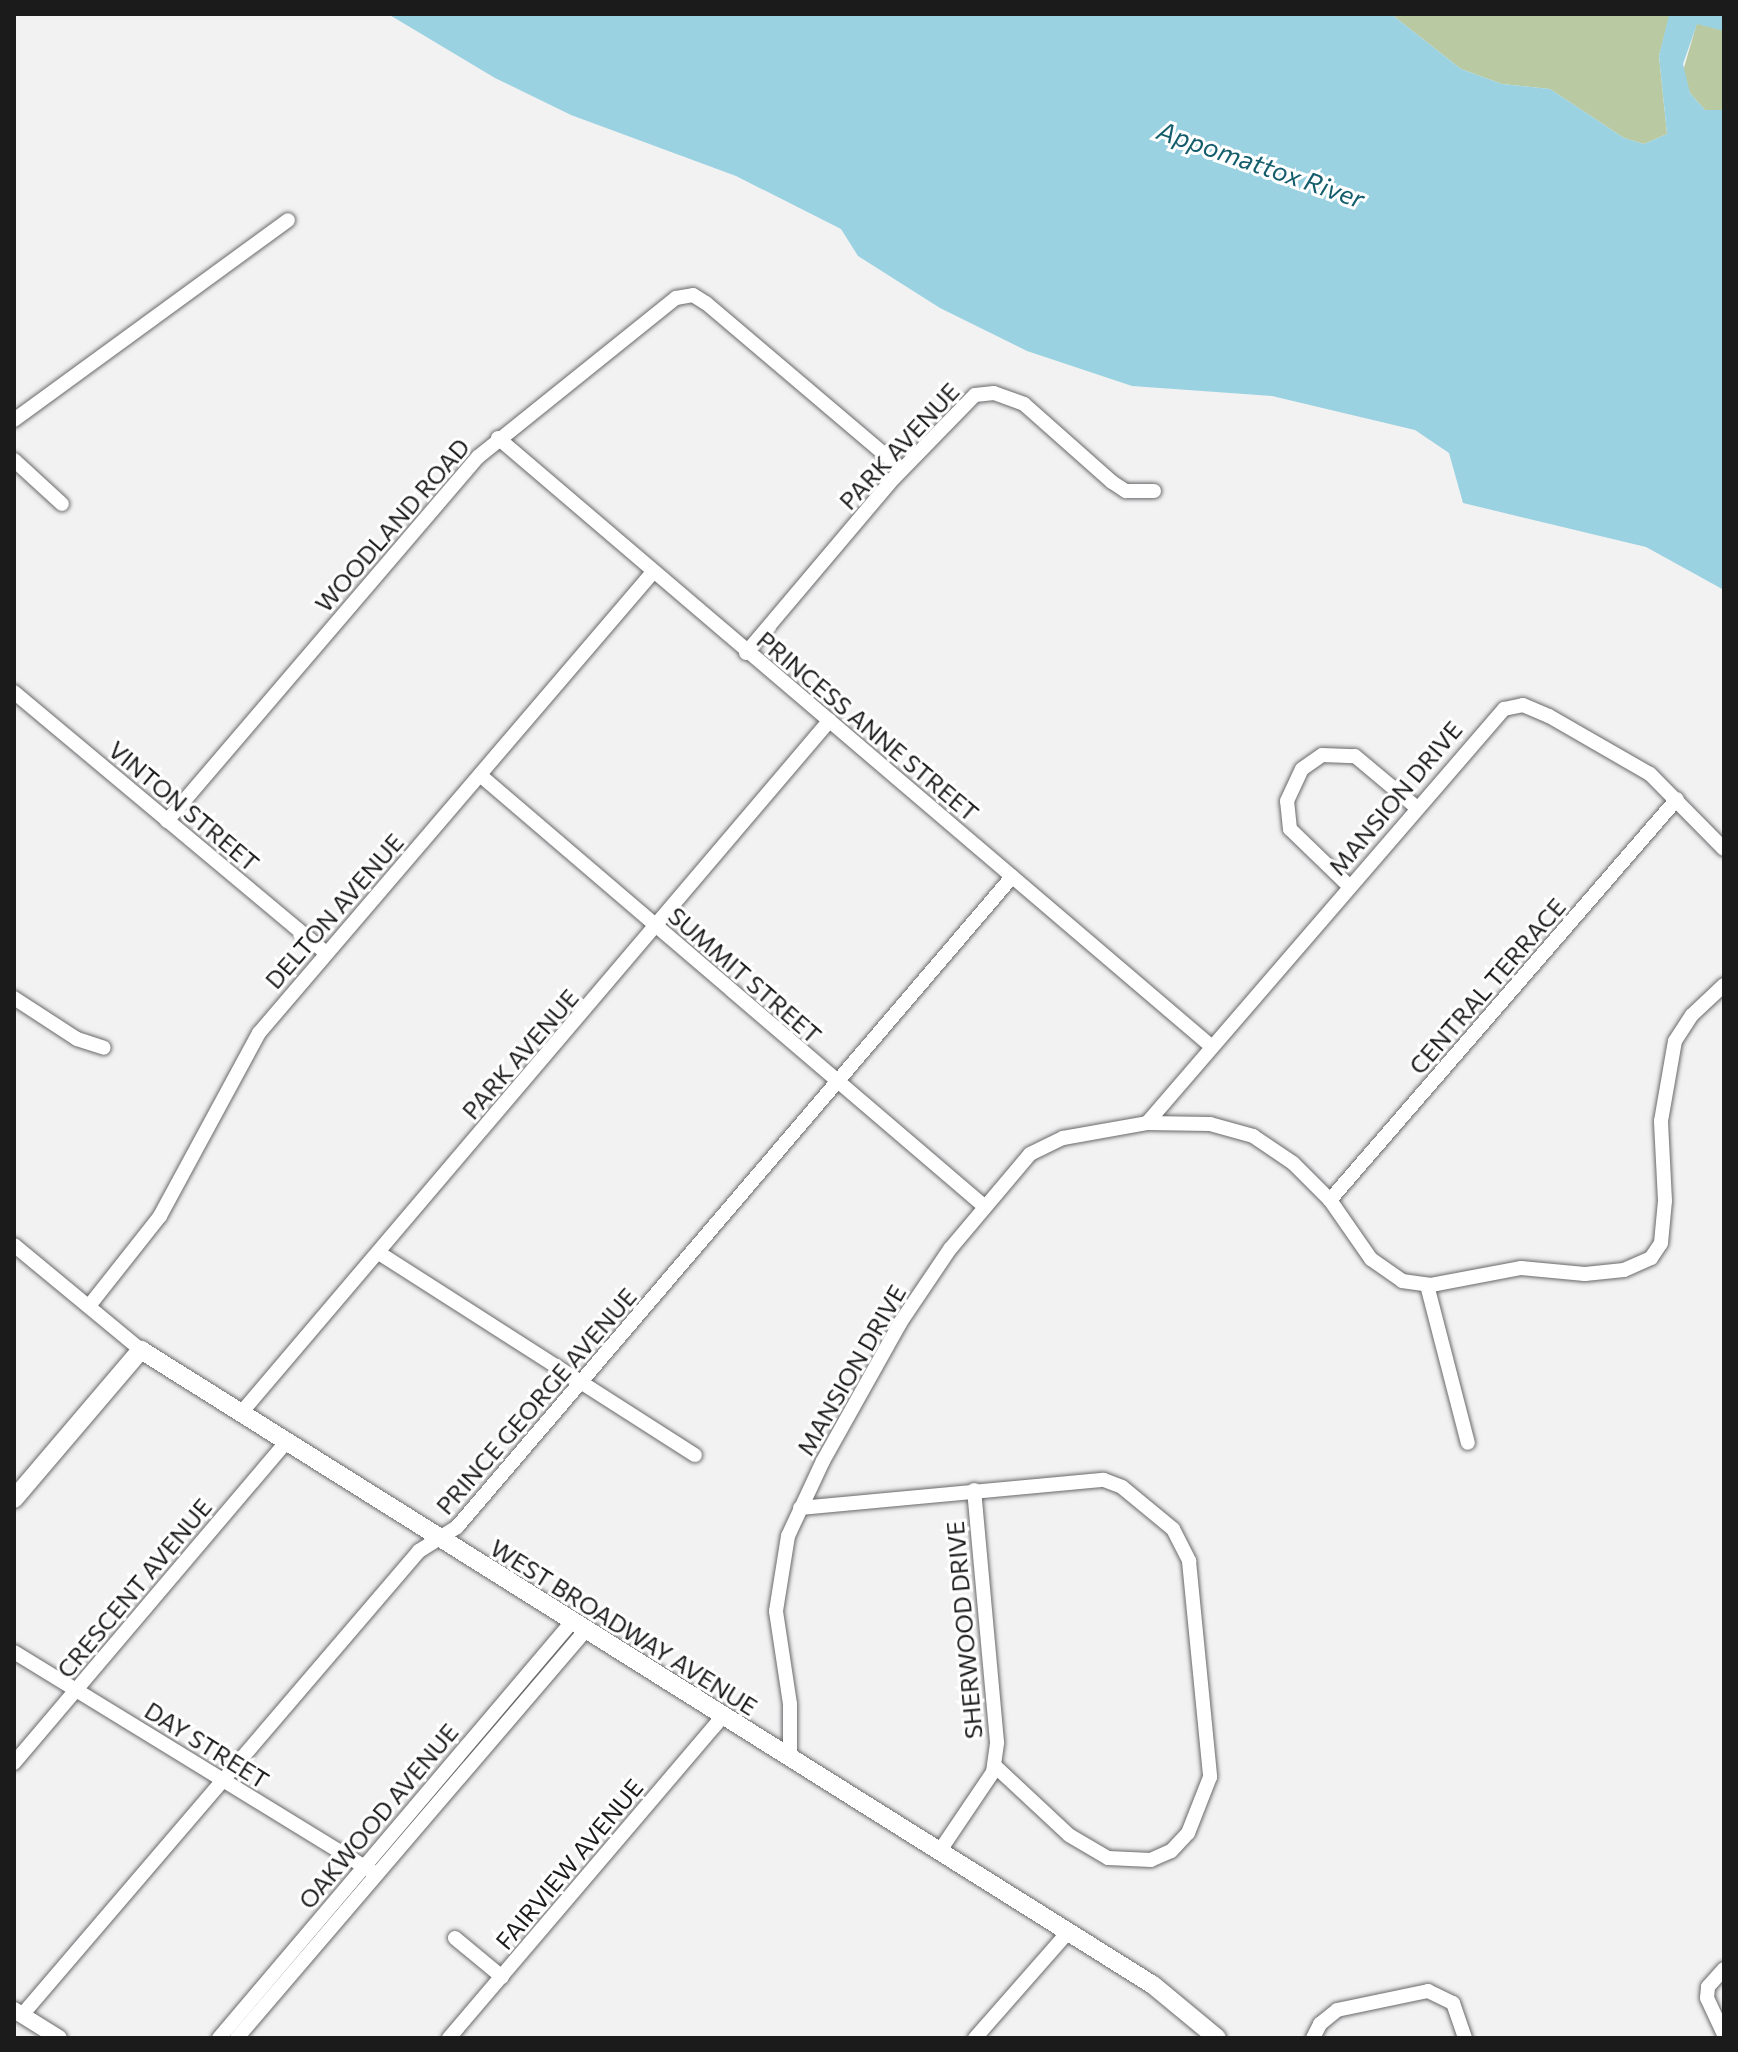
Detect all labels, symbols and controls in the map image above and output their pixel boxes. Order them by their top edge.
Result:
water label: Appomattox River [1153,114,1369,214]
street label: PARK AVENUE [833,377,965,515]
street label: WOODLAND ROAD [309,432,475,618]
street label: PRINCESS ANNE STREET [751,625,985,827]
street label: MANSION DRIVE [1322,715,1468,881]
street label: VINTON STREET [103,735,265,877]
street label: DELTON AVENUE [259,828,409,994]
street label: CENTRAL TERRACE [1403,892,1571,1080]
street label: SUMMIT STREET [663,901,827,1049]
street label: PARK AVENUE [456,983,584,1125]
street label: MANSION DRIVE [791,1280,911,1460]
street label: PRINCE GEORGE AVENUE [430,1282,642,1520]
street label: CRESCENT AVENUE [51,1493,217,1683]
street label: SHERWOOD DRIVE [940,1520,988,1740]
street label: WEST BROADWAY AVENUE [485,1533,763,1721]
street label: DAY STREET [140,1695,274,1795]
street label: OAKWOOD AVENUE [292,1718,464,1914]
street label: FAIRVIEW AVENUE [489,1773,649,1955]

